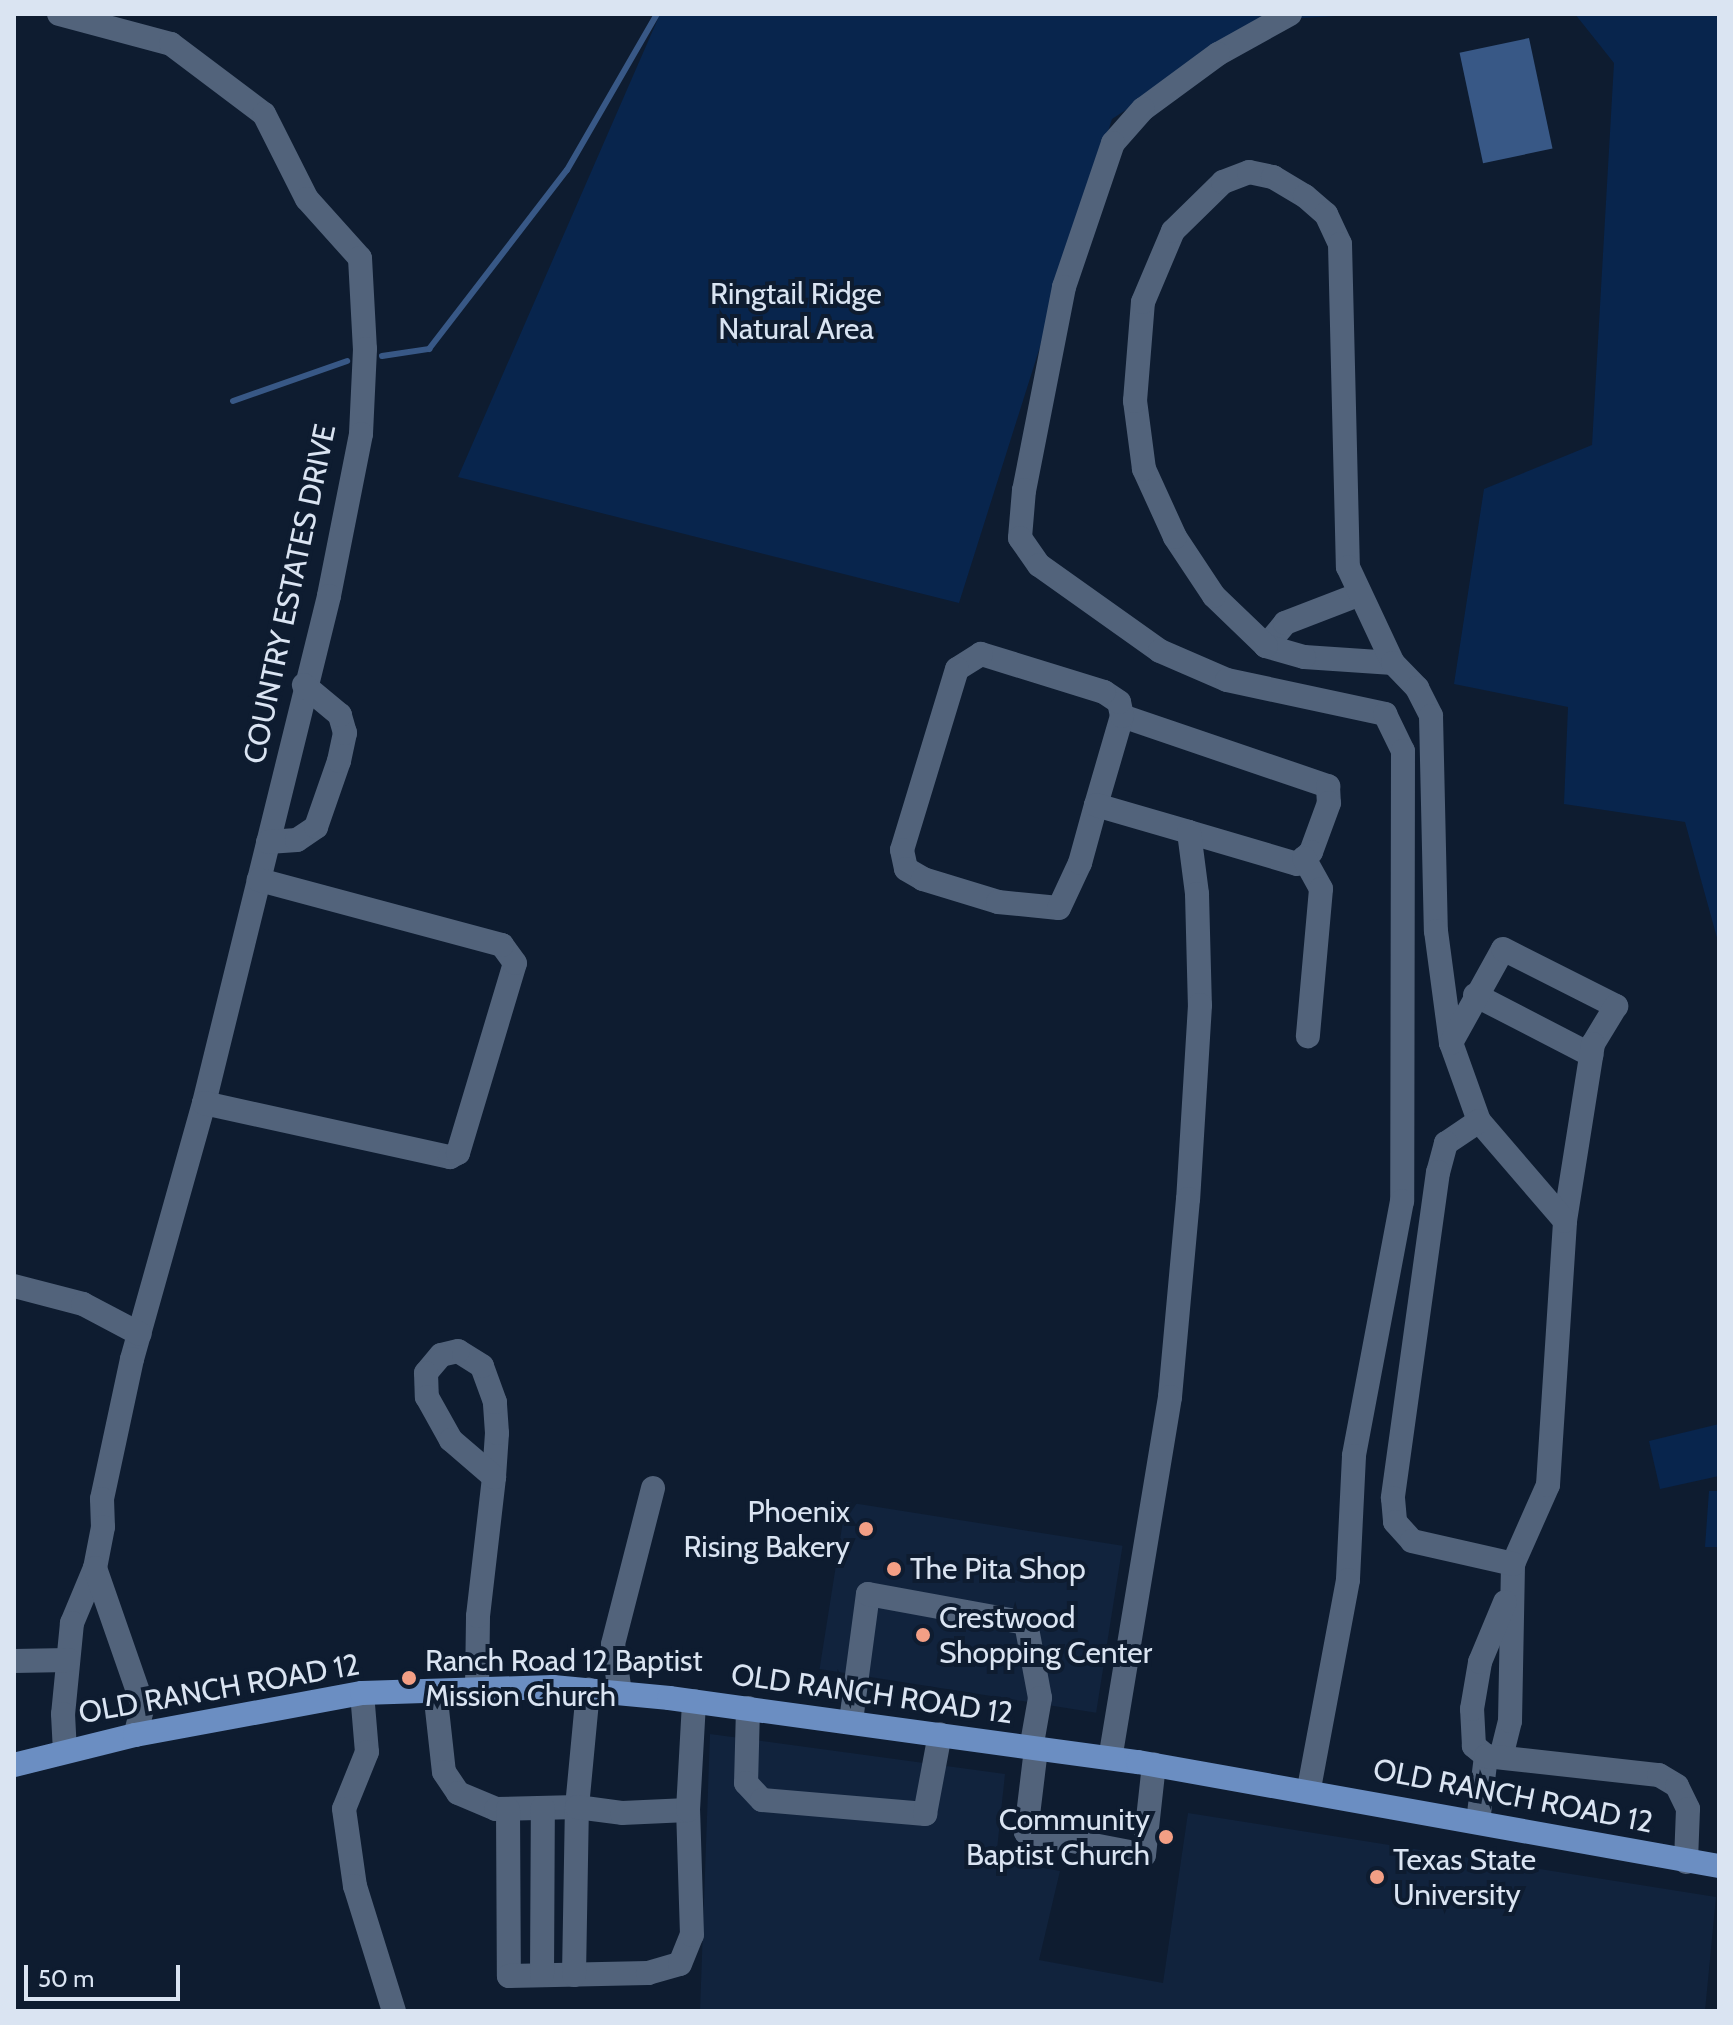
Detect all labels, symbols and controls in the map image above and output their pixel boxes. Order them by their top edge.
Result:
park label: Ringtail Ridge Natural Area [710,276,882,346]
street label: COUNTRY ESTATES DRIVE [236,421,344,767]
place label: Phoenix Rising Bakery [683,1494,850,1564]
marker: Phoenix Rising Bakery [857,1520,875,1538]
place label: The Pita Shop [910,1551,1086,1587]
marker: The Pita Shop [885,1560,903,1578]
place label: Crestwood Shopping Center [939,1600,1152,1670]
marker: Crestwood Shopping Center [914,1626,932,1644]
place label: Ranch Road 12 Baptist Mission Church [425,1643,703,1714]
street label: OLD RANCH ROAD 12 [76,1647,362,1731]
street label: OLD RANCH ROAD 12 [729,1656,1015,1732]
marker: Ranch Road 12 Baptist Mission Church [400,1669,418,1687]
street label: OLD RANCH ROAD 12 [1370,1751,1656,1841]
place label: Community Baptist Church [966,1802,1150,1872]
marker: Community Baptist Church [1157,1828,1175,1846]
place label: Texas State University [1393,1842,1536,1912]
marker: Texas State University [1368,1868,1386,1886]
scale bar [28,1949,184,1999]
text: 50 m [38,1964,94,1993]

